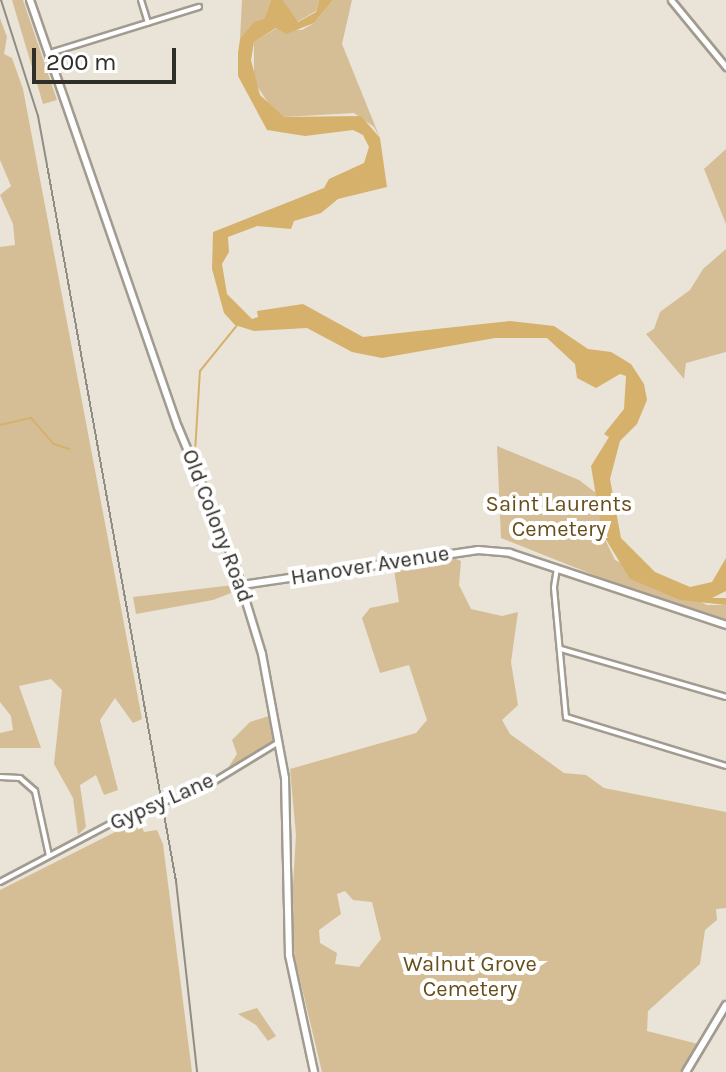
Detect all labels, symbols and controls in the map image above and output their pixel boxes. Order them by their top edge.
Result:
scale bar [36,32,180,82]
text: 200 m [46,48,117,76]
street label: Old Colony Road [176,446,258,606]
park label: Saint Laurents Cemetery [486,491,632,542]
street label: Hanover Avenue [289,540,451,592]
street label: Gypsy Lane [106,767,218,837]
park label: Walnut Grove Cemetery [403,951,537,1002]

